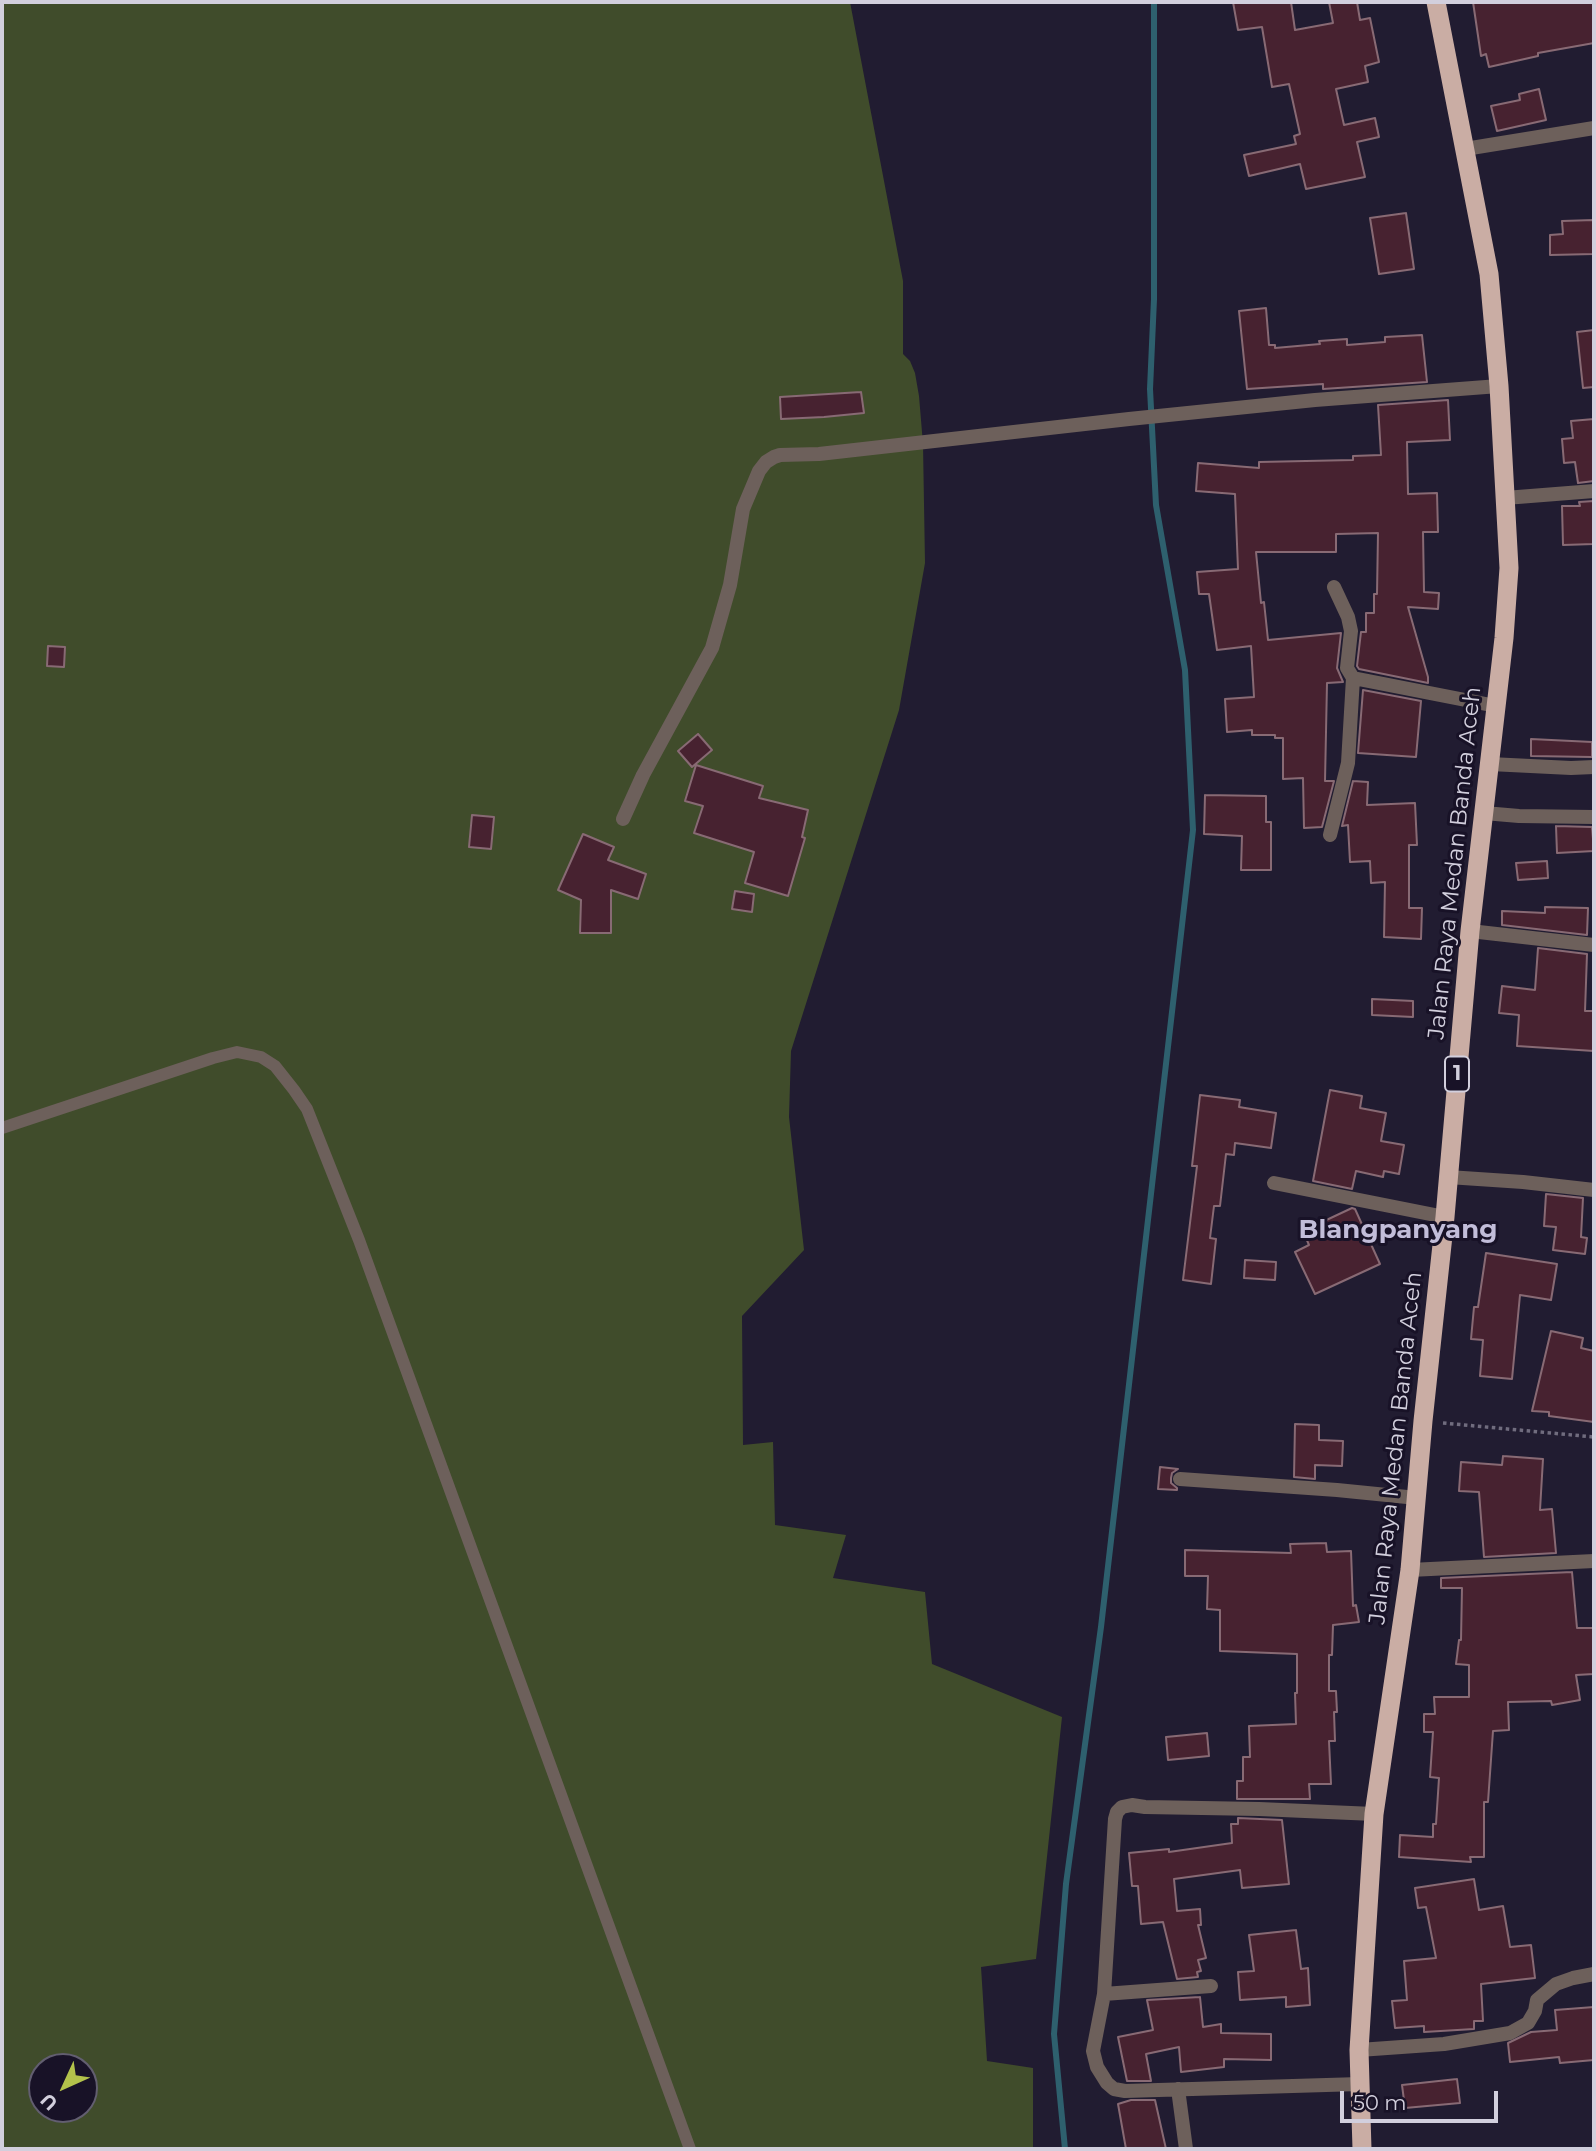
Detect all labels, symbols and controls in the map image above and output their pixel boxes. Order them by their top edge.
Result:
street label: Jalan Raya Medan Banda Aceh [1423,685,1487,1041]
road number: 1 [1445,1056,1469,1092]
district label: Blangpanyang [1299,1214,1497,1246]
street label: Jalan Raya Medan Banda Aceh [1364,1270,1428,1626]
north arrow [28,2053,98,2123]
scale bar [1344,2078,1502,2122]
text: U [36,2088,63,2115]
text: 50 m [1353,2090,1407,2115]

